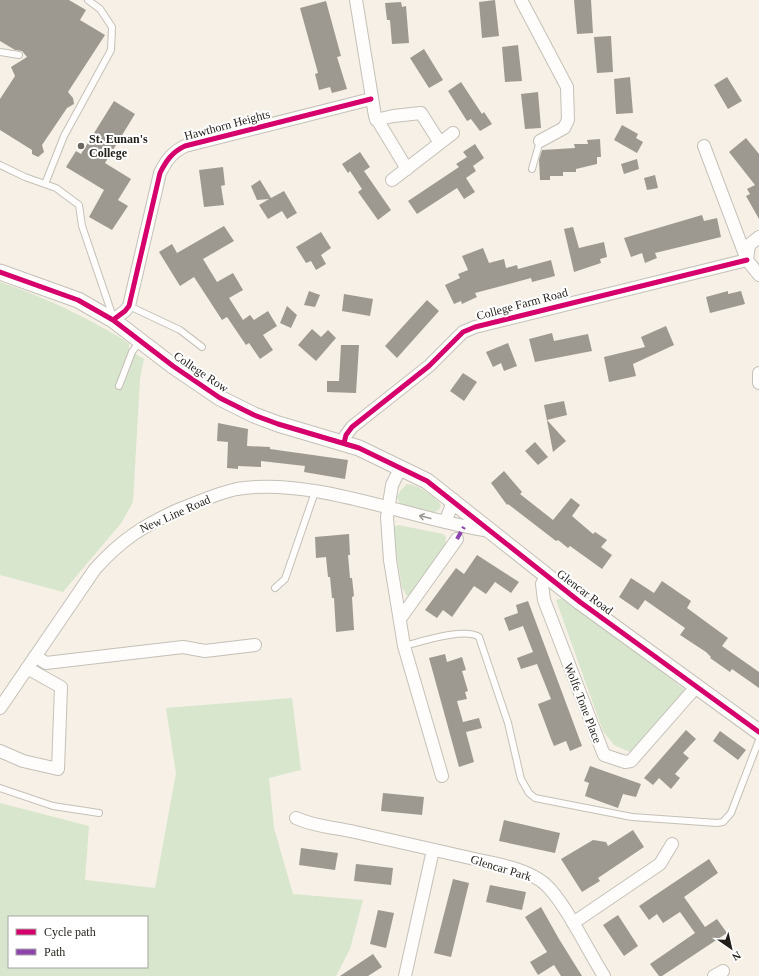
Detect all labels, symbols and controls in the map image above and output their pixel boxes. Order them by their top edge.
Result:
street label: Hawthorn Heights [183,107,272,143]
place label: St. Eunan's College [89,132,148,160]
marker: St. Eunan's College [76,141,86,151]
street label: College Farm Road [475,285,569,323]
street label: College Row [171,349,231,396]
street label: New Line Road [137,492,213,536]
one-way arrow [418,513,431,520]
street label: Glencar Road [554,566,616,618]
street label: Wolfe Tone Place [561,661,605,745]
street label: Glencar Park [469,852,533,884]
legend [8,916,148,968]
text: Cycle path [44,925,96,939]
north arrow [711,928,751,968]
text: Path [44,945,65,959]
text: N [730,949,743,964]

